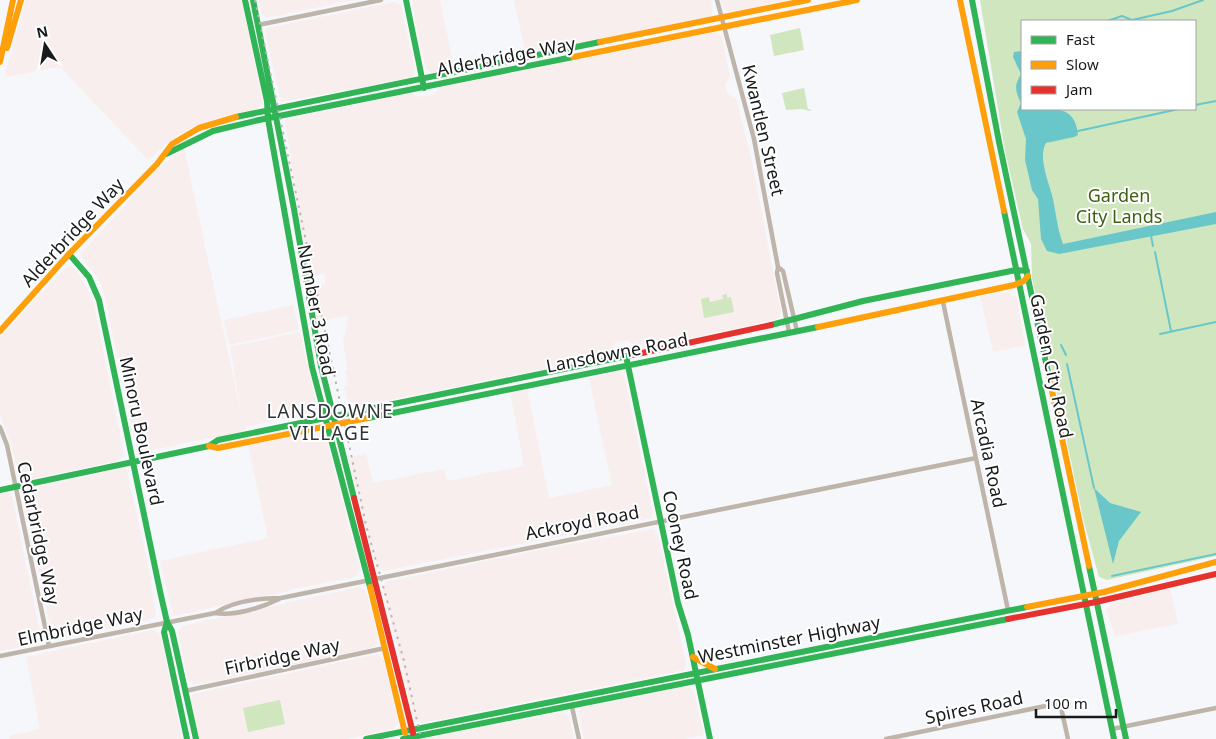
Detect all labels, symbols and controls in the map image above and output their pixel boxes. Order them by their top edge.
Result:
north arrow [20,20,70,70]
legend [1021,20,1196,110]
text: N [35,21,50,42]
text: Fast [1066,29,1095,49]
street label: Alderbridge Way [435,31,578,81]
text: Slow [1066,54,1099,74]
street label: Kwantlen Street [737,62,791,198]
text: Jam [1064,79,1093,99]
street label: Alderbridge Way [15,172,129,292]
park label: Garden City Lands [1076,183,1162,228]
street label: Number 3 Road [293,242,341,378]
street label: Garden City Road [1025,292,1079,440]
street label: Lansdowne Road [544,326,690,378]
street label: Minoru Boulevard [114,354,170,508]
street label: Arcadia Road [966,396,1012,510]
district label: LANSDOWNE VILLAGE [266,398,394,446]
street label: Cedarbridge Way [12,459,66,608]
street label: Cooney Road [658,488,704,602]
street label: Ackroyd Road [523,499,641,545]
street label: Elmbridge Way [15,601,146,651]
street label: Westminster Highway [696,609,883,668]
street label: Firbridge Way [222,632,343,680]
street label: Spires Road [923,685,1025,729]
scale bar [1036,686,1116,718]
text: 100 m [1044,693,1088,713]

